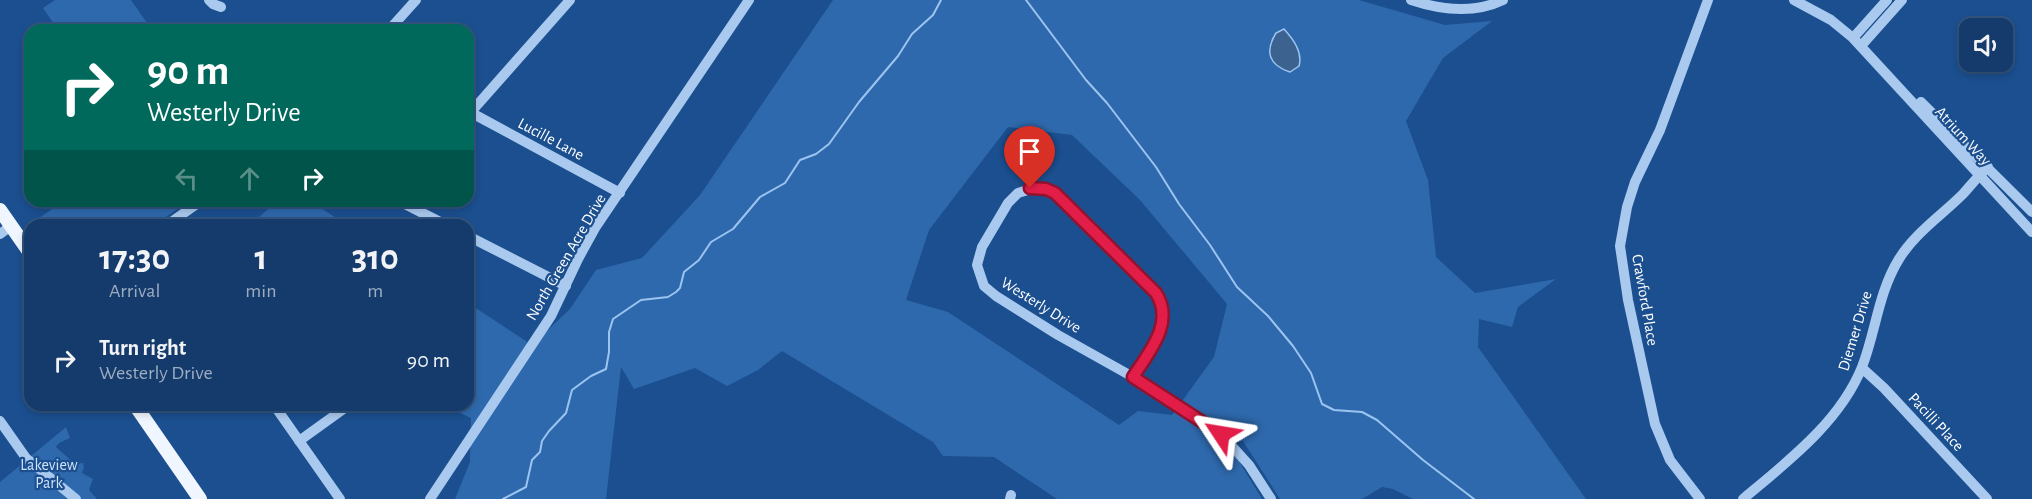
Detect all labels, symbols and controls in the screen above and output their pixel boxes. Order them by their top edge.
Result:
map controls [1959,18,2013,72]
button: sound [1959,18,2013,72]
icon: right [48,48,126,126]
text: 90 m [147,50,229,92]
text: Westerly Drive [147,99,301,126]
street label: Atrium Way [1931,104,1994,169]
street label: Lucille Lane [515,115,587,163]
pin [1004,126,1055,188]
icon: arrive [1013,135,1046,168]
icon: left [170,162,203,195]
icon: ahead [233,162,266,195]
icon: right [296,162,329,195]
street label: North Green Acre Drive [523,191,609,323]
text: 17:30 [99,240,170,276]
text: 1 [254,240,267,276]
text: 310 [352,240,399,276]
street label: Crawford Place [1629,253,1661,347]
street label: Westerly Drive [998,274,1084,337]
text: Arrival [109,281,160,301]
text: min [245,281,276,301]
text: m [367,281,383,301]
street label: Diemer Drive [1835,289,1875,373]
text: Turn right [99,337,186,359]
icon: right [48,344,81,377]
text: 90 m [407,349,450,371]
text: Westerly Drive [99,363,213,383]
street label: Pacilli Place [1905,390,1967,454]
position arrow [1189,402,1253,466]
park label: Lakeview Park [20,457,78,491]

